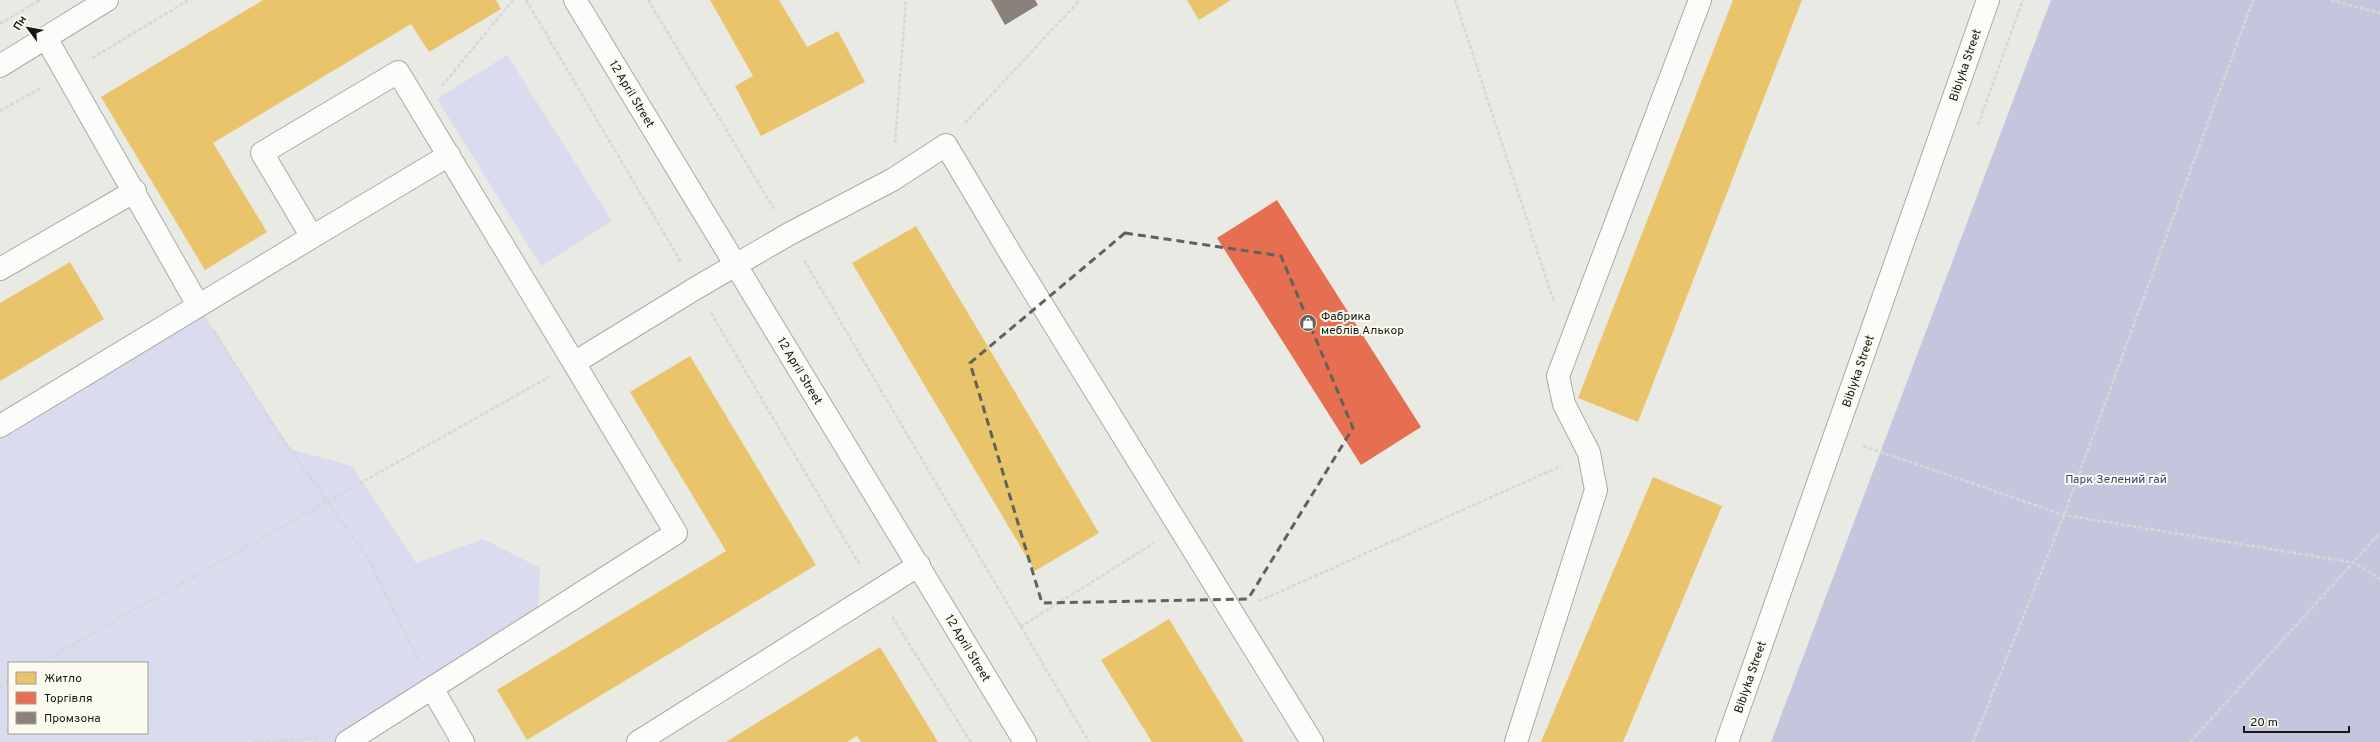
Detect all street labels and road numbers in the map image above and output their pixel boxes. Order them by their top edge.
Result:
street label: Biblyka Street [1946,27,1986,104]
street label: 12 April Street [605,58,657,131]
street label: Biblyka Street [1839,333,1879,410]
street label: 12 April Street [773,335,825,408]
street label: 12 April Street [941,612,993,685]
street label: Biblyka Street [1731,639,1771,716]

